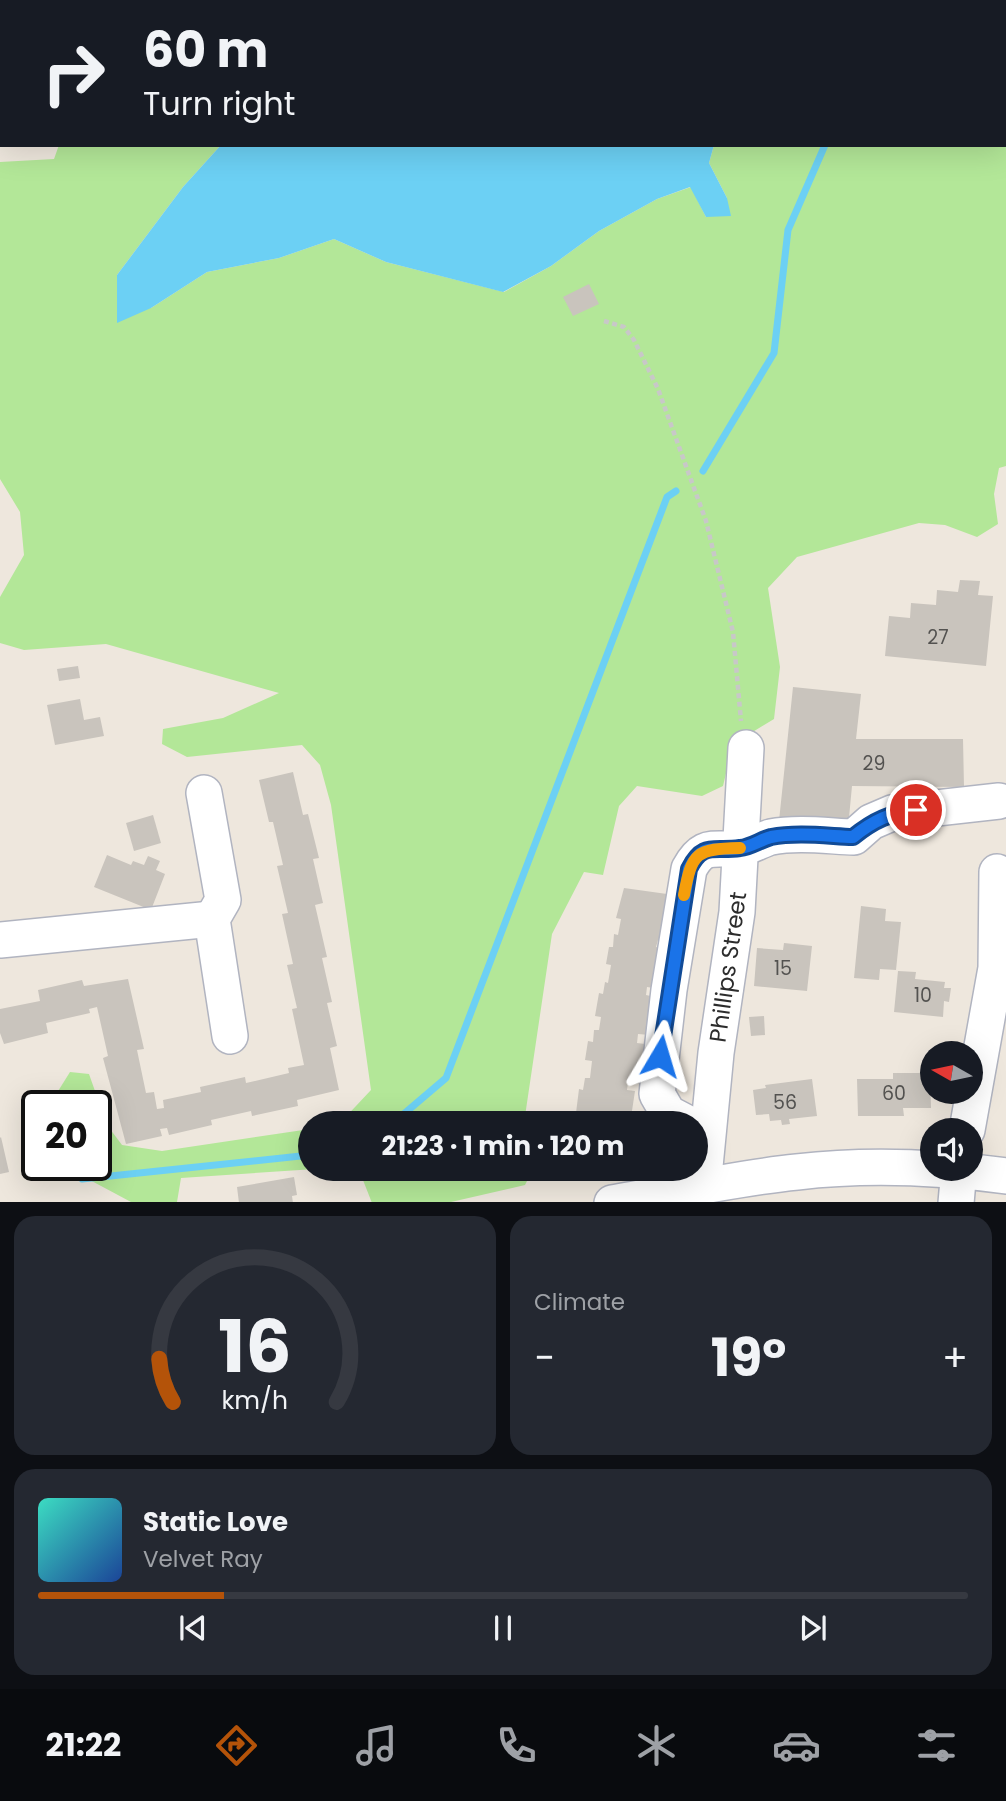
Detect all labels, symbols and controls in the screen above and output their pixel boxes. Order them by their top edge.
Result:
text: 60 m [143,16,268,84]
icon: right [28,28,119,119]
text: Turn right [143,81,295,126]
house number: 27 [927,624,949,651]
house number: 29 [863,750,885,777]
pin [886,780,946,840]
icon: arrive [897,791,935,829]
street label: Phillips Street [702,890,754,1044]
house number: 15 [774,955,792,982]
house number: 10 [914,982,932,1009]
position arrow [623,1019,697,1093]
north arrow [920,1041,984,1104]
map controls [920,1041,983,1181]
house number: 60 [882,1080,906,1107]
house number: 56 [773,1089,797,1116]
speed limit sign: 20 [21,1090,112,1181]
button: sound [920,1118,983,1181]
text: 21:23 · 1 min · 120 m [382,1128,624,1164]
text: Climate [534,1286,625,1318]
text: 16 [218,1296,292,1397]
text: 19° [711,1321,786,1394]
text: − [534,1331,555,1384]
text: + [942,1331,968,1384]
text: km/h [222,1382,288,1417]
text: Static Love [143,1504,288,1540]
text: Velvet Ray [143,1543,263,1575]
icon: previous [174,1609,212,1647]
icon: pause [484,1609,522,1647]
icon: next [794,1609,832,1647]
icon: directions [212,1721,261,1770]
icon: music [352,1721,401,1770]
icon: phone [492,1721,541,1770]
icon: climate [632,1721,681,1770]
icon: car [772,1721,821,1770]
icon: filters [912,1721,961,1770]
text: 21:22 [45,1722,121,1767]

